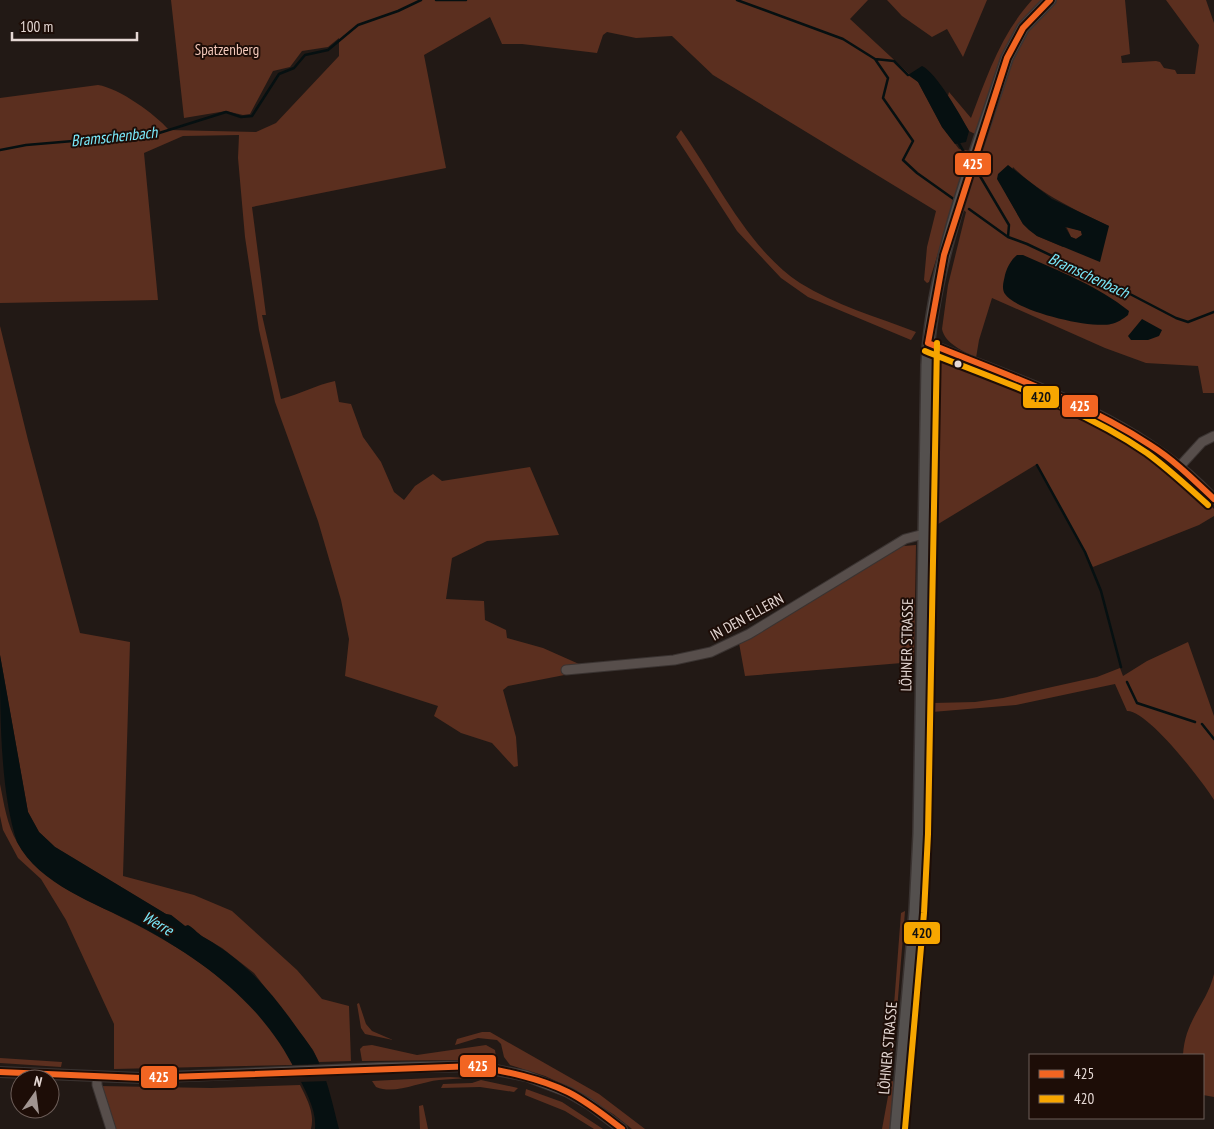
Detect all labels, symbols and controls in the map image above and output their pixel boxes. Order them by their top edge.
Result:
scale bar [12,10,138,42]
text: 100 m [20,17,53,36]
park label: Spatzenberg [195,40,259,59]
water label: Bramschenbach [70,121,159,150]
line badge: 425 [954,152,992,176]
text: 425 [963,155,983,173]
water label: Bramschenbach [1046,248,1133,303]
unlabelled marker [953,359,963,369]
line badge: 420 [1022,385,1060,409]
text: 420 [1031,388,1051,406]
line badge: 425 [1061,394,1099,418]
text: 425 [1070,397,1090,415]
street label: IN DEN ELLERN [707,589,787,644]
street label: LÖHNER STRASSE [896,598,917,692]
water label: Werre [139,906,178,940]
line badge: 420 [903,921,941,945]
text: 420 [912,924,932,942]
street label: LÖHNER STRASSE [874,1001,901,1095]
line badge: 425 [459,1054,497,1078]
legend [1029,1054,1204,1119]
text: 425 [468,1057,488,1075]
text: 425 [1074,1064,1094,1083]
line badge: 425 [140,1065,178,1089]
text: 425 [149,1068,169,1086]
north arrow [10,1069,60,1119]
text: N [32,1072,44,1091]
text: 420 [1074,1089,1095,1108]

